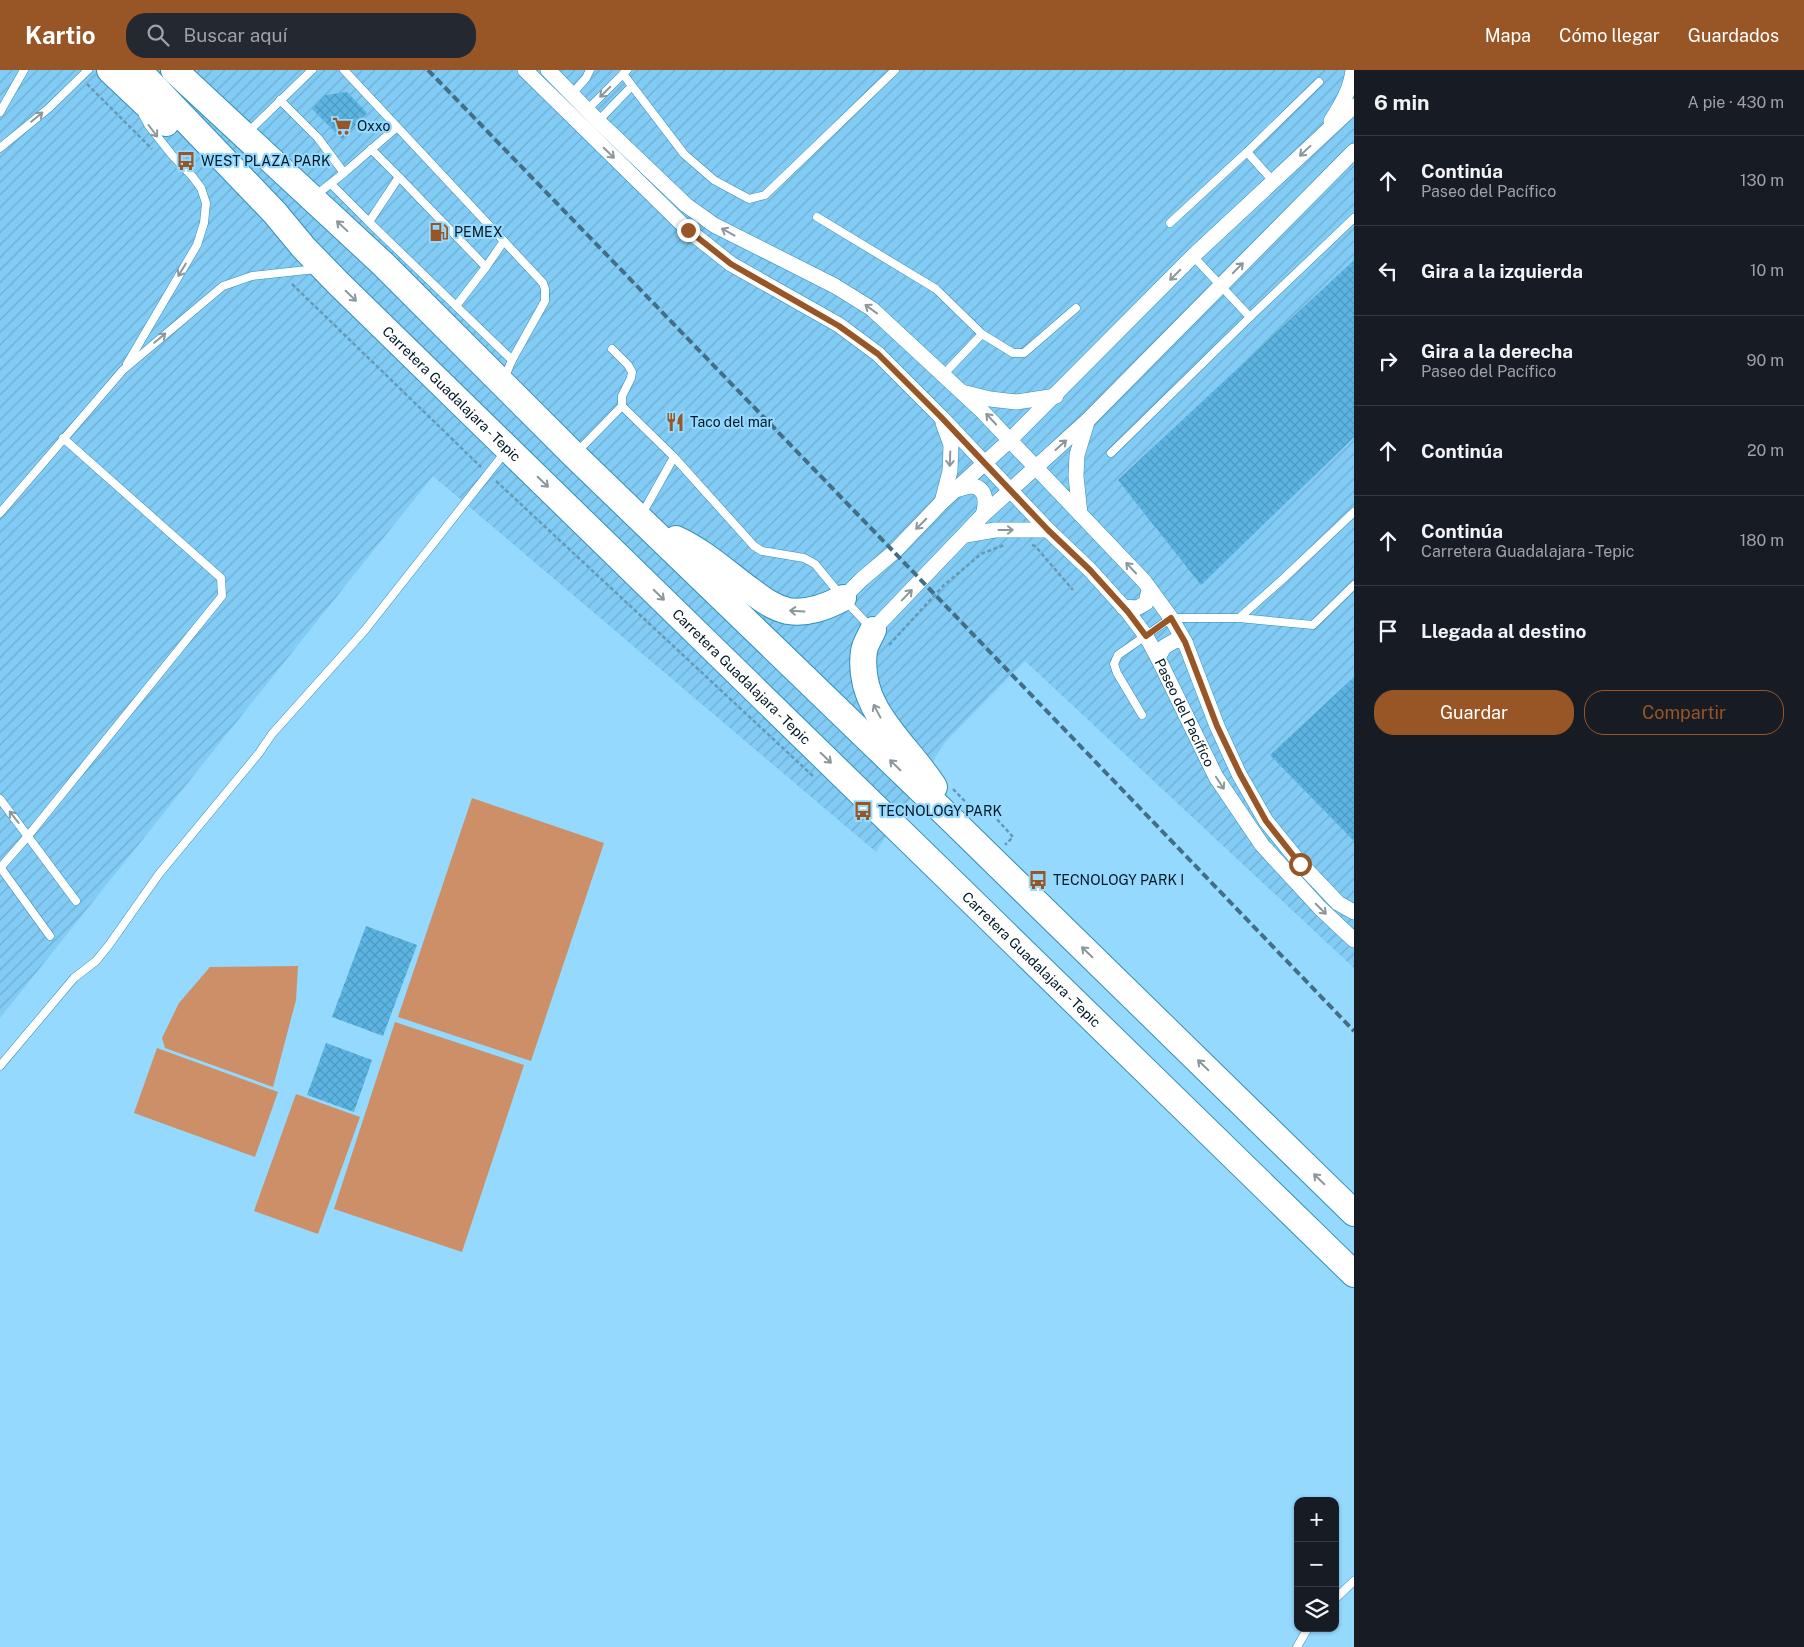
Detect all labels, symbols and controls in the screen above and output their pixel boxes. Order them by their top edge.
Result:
search box [126,13,476,58]
text: Kartio [25,21,96,49]
icon: search [144,21,172,49]
text: Buscar aquí [184,24,287,46]
text: Mapa [1485,25,1531,46]
text: Cómo llegar [1559,25,1660,46]
text: Guardados [1688,25,1779,46]
one-way arrow [599,86,611,98]
text: 6 min [1374,90,1430,115]
text: A pie · 430 m [1687,93,1784,112]
one-way arrow [31,112,44,123]
supermarket icon: Oxxo [331,115,353,137]
place label: Oxxo [357,118,390,134]
one-way arrow [148,124,159,137]
one-way arrow [1299,145,1311,157]
one-way arrow [603,147,616,159]
bus stop icon: WEST PLAZA PARK [175,150,197,172]
place label: WEST PLAZA PARK [201,153,331,169]
text: Continúa [1421,160,1503,182]
icon: ahead [1374,167,1402,195]
text: 130 m [1740,171,1784,190]
text: Paseo del Pacífico [1421,182,1556,201]
route end [677,219,700,242]
one-way arrow [335,221,348,232]
fuel station icon: PEMEX [428,221,450,243]
place label: PEMEX [454,224,503,240]
one-way arrow [721,227,736,237]
icon: left [1374,257,1402,285]
text: Gira a la izquierda [1421,260,1583,282]
text: 10 m [1750,261,1784,280]
one-way arrow [177,262,187,277]
one-way arrow [1232,262,1244,275]
one-way arrow [1168,269,1181,281]
one-way arrow [345,289,357,302]
one-way arrow [864,304,878,314]
street label: Carretera Guadalajara - Tepic [379,323,524,465]
one-way arrow [154,333,167,344]
text: Gira a la derecha [1421,340,1573,362]
icon: right [1374,347,1402,375]
text: 90 m [1747,351,1784,370]
text: Paseo del Pacífico [1421,362,1556,381]
restaurant icon: Taco del mar [664,411,686,433]
one-way arrow [985,413,997,426]
place label: Taco del mar [690,414,773,430]
icon: ahead [1374,437,1402,465]
one-way arrow [1054,439,1067,451]
text: Continúa [1421,440,1503,462]
text: 20 m [1747,441,1784,460]
one-way arrow [946,451,955,467]
one-way arrow [537,476,549,488]
one-way arrow [916,517,928,529]
text: Continúa [1421,520,1503,542]
one-way arrow [998,525,1014,535]
icon: ahead [1374,527,1402,555]
text: 180 m [1740,531,1784,550]
text: Carretera Guadalajara - Tepic [1421,542,1634,561]
one-way arrow [1125,562,1137,574]
one-way arrow [653,589,665,601]
one-way arrow [901,590,913,602]
street label: Carretera Guadalajara - Tepic [669,606,814,748]
one-way arrow [789,606,806,616]
icon: arrive [1374,617,1402,645]
text: Llegada al destino [1421,620,1586,642]
street label: Paseo del Pacífico [1151,656,1218,769]
button: Guardar [1374,690,1574,735]
button: Compartir [1584,690,1784,735]
one-way arrow [872,703,882,718]
one-way arrow [819,752,832,764]
one-way arrow [889,759,901,771]
one-way arrow [1215,776,1225,790]
bus stop icon: TECNOLOGY PARK [852,800,874,822]
place label: TECNOLOGY PARK [878,803,1002,819]
one-way arrow [9,811,20,824]
route start [1289,853,1312,876]
bus stop icon: TECNOLOGY PARK I [1027,869,1049,891]
place label: TECNOLOGY PARK I [1053,872,1184,888]
street label: Carretera Guadalajara - Tepic [959,888,1104,1030]
one-way arrow [1315,903,1327,916]
one-way arrow [1080,946,1093,958]
one-way arrow [1197,1059,1209,1072]
one-way arrow [1313,1173,1325,1185]
map controls [1294,1497,1339,1632]
button: + [1294,1497,1339,1542]
button: − [1294,1542,1339,1587]
button: layers [1294,1587,1339,1632]

